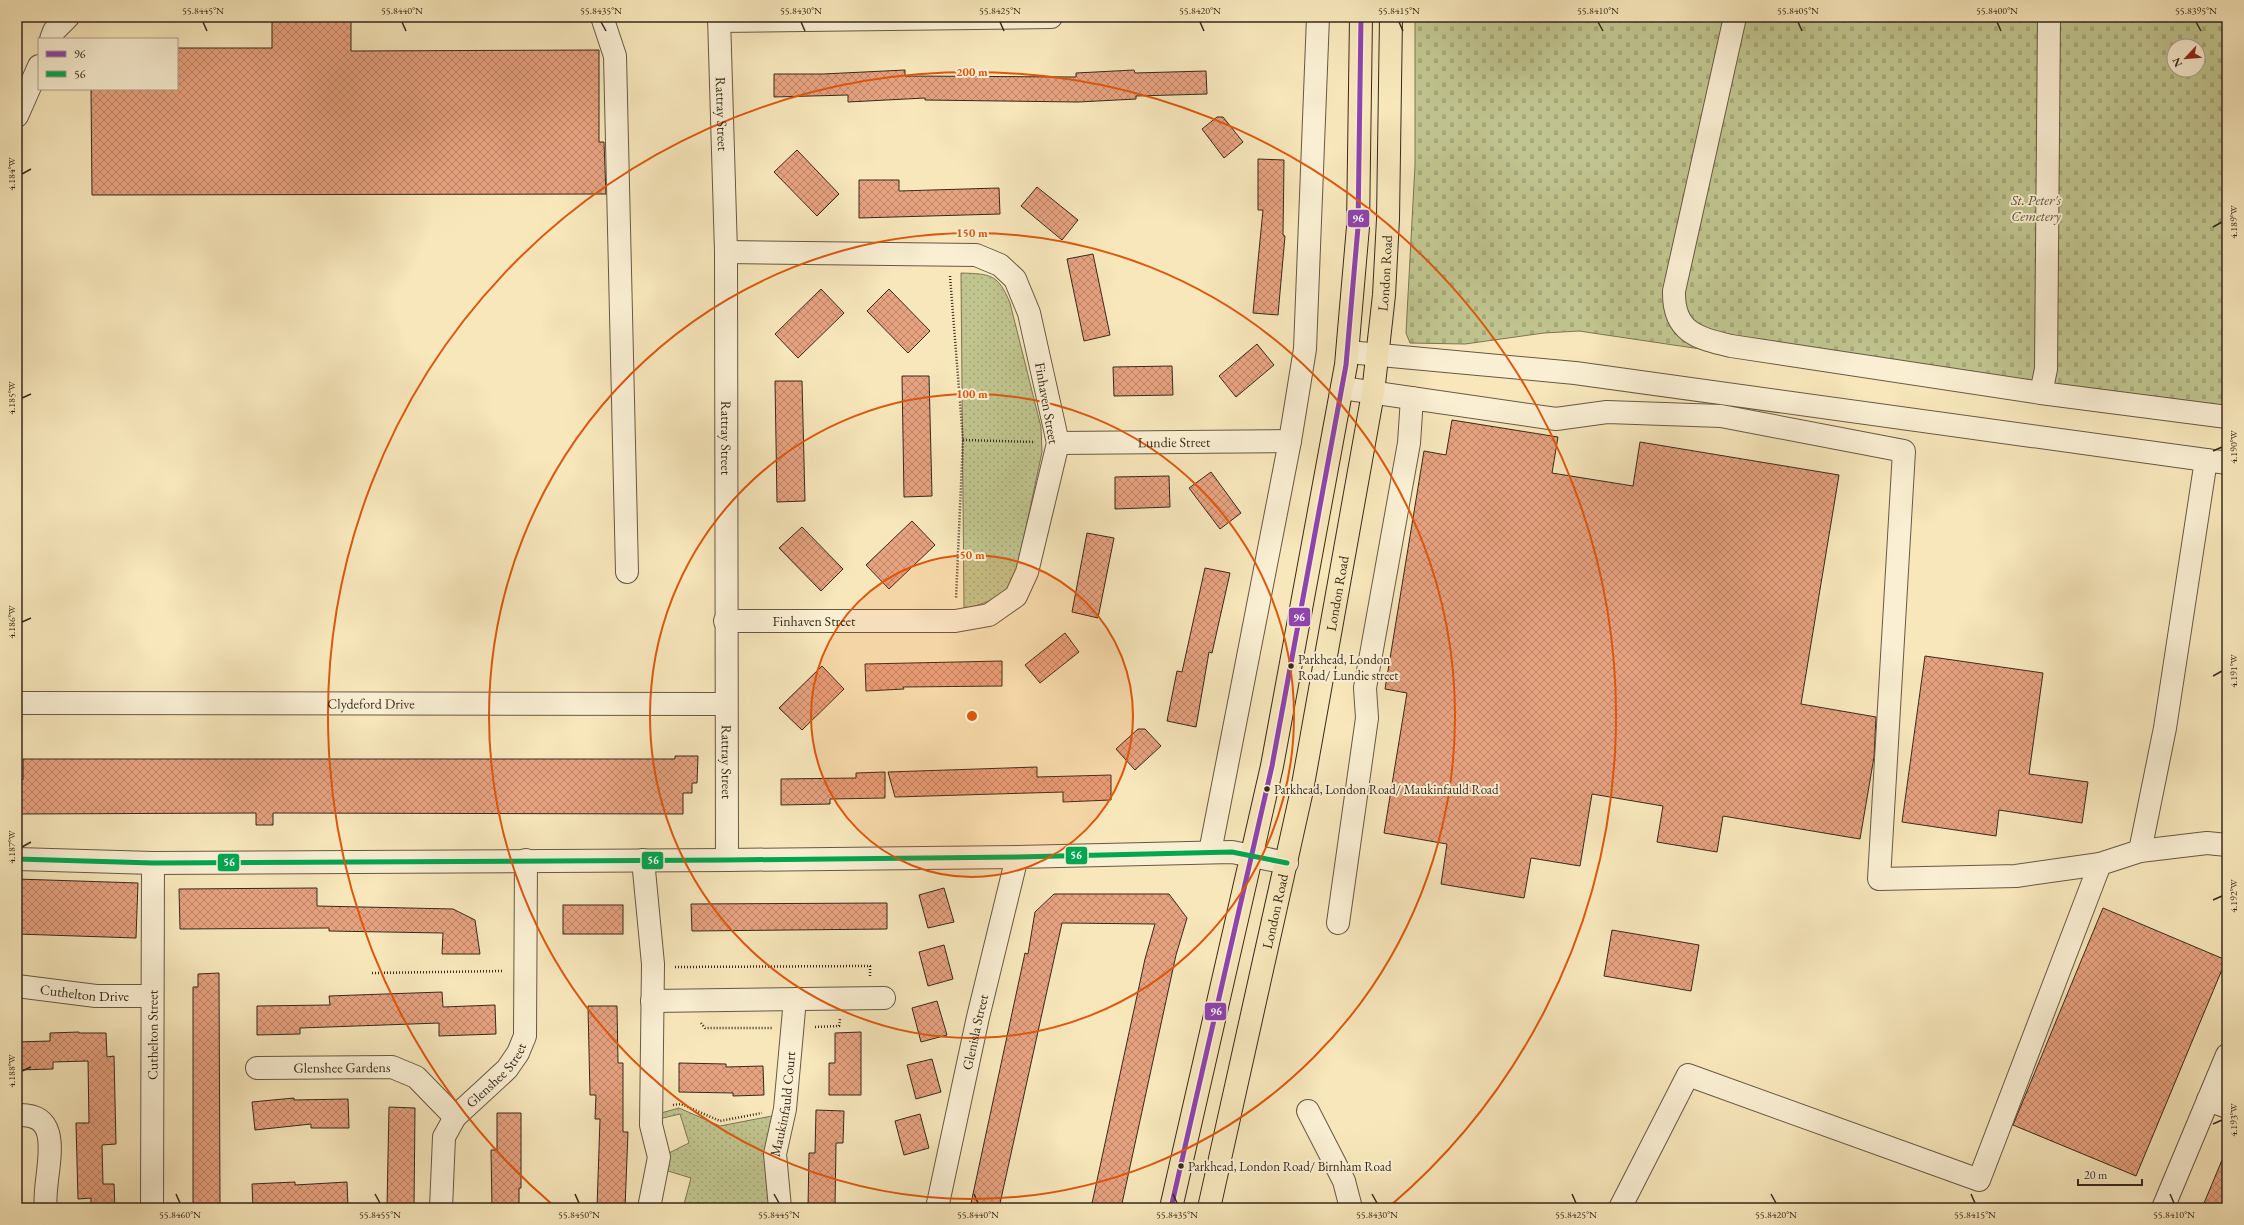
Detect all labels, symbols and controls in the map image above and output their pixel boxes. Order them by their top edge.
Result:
text: 55.8445°N [182,4,224,17]
text: 55.8440°N [381,4,423,17]
text: 55.8435°N [580,4,622,17]
text: 55.8430°N [780,4,822,17]
text: 55.8425°N [979,4,1021,17]
text: 55.8420°N [1179,4,1221,17]
text: 55.8415°N [1378,4,1420,17]
text: 55.8410°N [1577,4,1619,17]
text: 55.8405°N [1777,4,1819,17]
text: 55.8400°N [1976,4,2018,17]
text: 55.8395°N [2175,4,2217,17]
legend [38,38,178,90]
north arrow [2166,38,2206,78]
text: 96 [74,46,86,62]
text: N [2169,55,2185,69]
text: 200 m [956,64,988,80]
text: 56 [74,66,86,82]
street label: Rattray Street [712,77,732,152]
text: 4.184°W [5,156,18,191]
park label: St. Peter's Cemetery [2010,191,2061,225]
text: 4.189°W [2227,204,2240,239]
line badge: 96 [1347,209,1370,228]
text: 96 [1352,211,1364,225]
text: 150 m [956,225,988,241]
street label: London Road [1373,234,1396,312]
street label: Finhaven Street [1031,361,1063,446]
text: 4.185°W [5,380,18,415]
text: 100 m [956,386,988,402]
street label: Rattray Street [717,401,735,476]
text: 4.190°W [2227,429,2240,464]
street label: Lundie Street [1138,433,1211,451]
text: 50 m [959,547,985,563]
street label: London Road [1322,553,1353,632]
text: 4.186°W [5,604,18,639]
line badge: 96 [1288,607,1311,627]
text: 96 [1293,610,1305,624]
street label: Finhaven Street [773,612,856,630]
place label: Parkhead, London Road/ Lundie street [1298,651,1398,684]
text: 4.191°W [2227,653,2240,688]
marker: Parkhead, London Road/ Lundie street [1286,661,1296,671]
street label: Clydeford Drive [327,694,415,713]
centre of rings [965,709,979,723]
street label: Rattray Street [718,725,736,800]
place label: Parkhead, London Road/ Maukinfauld Road [1274,781,1499,798]
marker: Parkhead, London Road/ Maukinfauld Road [1262,784,1272,794]
text: 4.187°W [5,829,18,864]
line badge: 56 [1065,846,1088,865]
text: 56 [1070,848,1082,862]
line badge: 56 [641,851,664,870]
line badge: 56 [217,853,240,872]
text: 56 [647,853,659,867]
text: 56 [223,855,235,869]
street label: London Road [1258,871,1292,950]
text: 4.192°W [2227,878,2240,913]
street label: Cuthelton Drive [39,980,130,1005]
street label: Cuthelton Street [143,989,162,1080]
street label: Glenisla Street [958,992,992,1072]
line badge: 96 [1204,1002,1227,1021]
text: 96 [1210,1004,1222,1018]
street label: Glenshee Street [462,1040,530,1112]
street label: Maukinfauld Court [766,1050,799,1158]
text: 4.188°W [5,1053,18,1088]
street label: Glenshee Gardens [294,1058,391,1077]
text: 4.193°W [2227,1102,2240,1137]
place label: Parkhead, London Road/ Birnham Road [1188,1158,1392,1175]
marker: Parkhead, London Road/ Birnham Road [1176,1161,1186,1171]
scale bar [2078,1161,2142,1187]
text: 20 m [2084,1167,2108,1183]
text: 55.8460°N [159,1208,201,1221]
text: 55.8455°N [359,1208,401,1221]
text: 55.8450°N [558,1208,600,1221]
text: 55.8445°N [758,1208,800,1221]
text: 55.8440°N [957,1208,999,1221]
text: 55.8435°N [1156,1208,1198,1221]
text: 55.8430°N [1356,1208,1398,1221]
text: 55.8425°N [1555,1208,1597,1221]
text: 55.8420°N [1755,1208,1797,1221]
text: 55.8415°N [1954,1208,1996,1221]
text: 55.8410°N [2153,1208,2195,1221]

